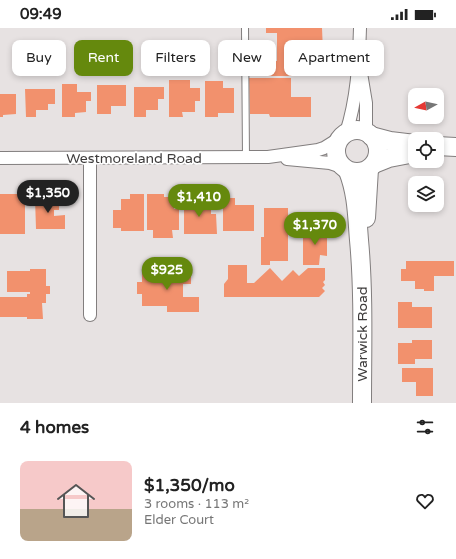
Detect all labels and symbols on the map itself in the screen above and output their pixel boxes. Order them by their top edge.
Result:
north arrow [408,88,444,124]
street label: Westmoreland Road [66,150,202,167]
pin: $1,350 [15,180,81,214]
pin: $1,410 [166,184,232,218]
pin: $1,370 [282,212,348,246]
pin: $925 [143,257,191,291]
street label: Warwick Road [354,286,371,382]

